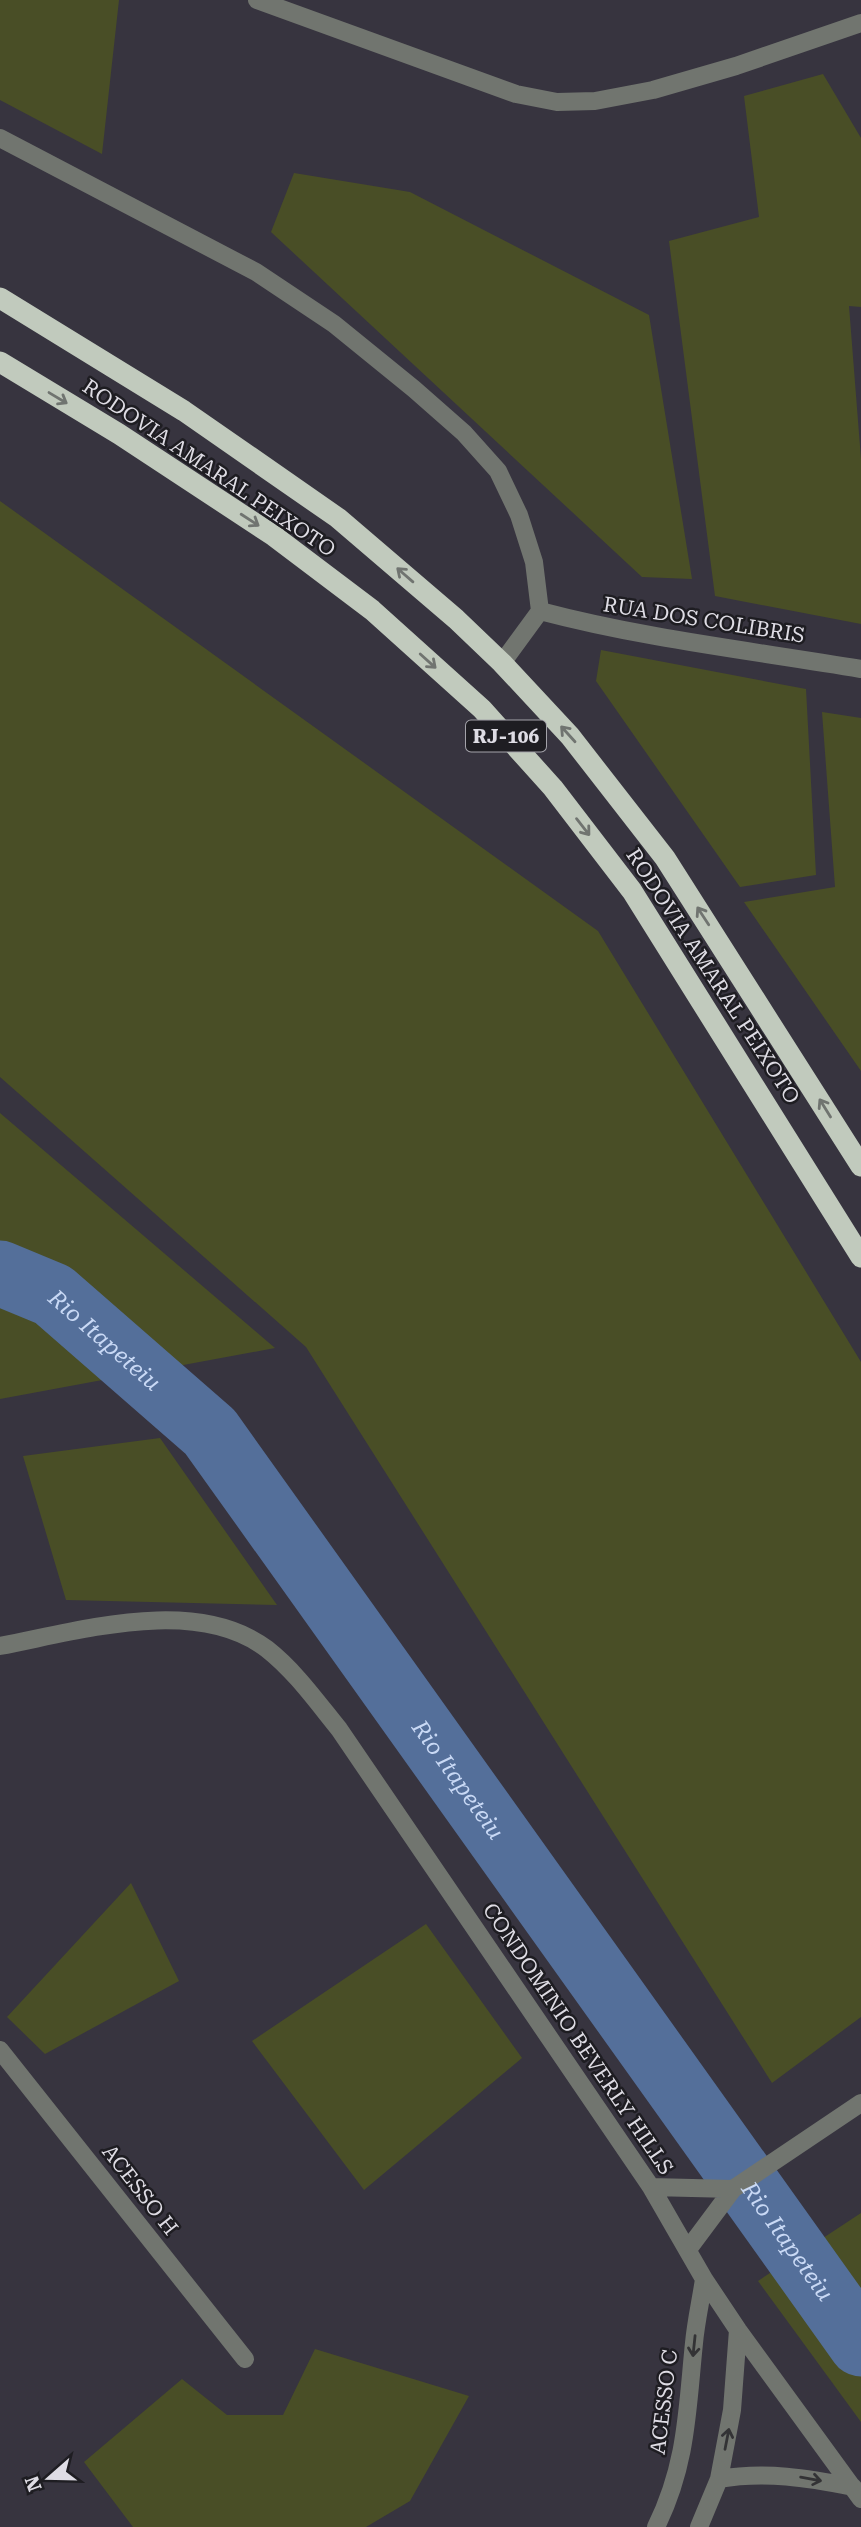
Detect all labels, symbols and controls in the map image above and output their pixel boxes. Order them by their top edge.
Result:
street label: RODOVIA AMARAL PEIXOTO [78,374,340,562]
one-way arrow [48,391,68,405]
one-way arrow [240,513,259,527]
one-way arrow [396,567,414,583]
street label: RUA DOS COLIBRIS [602,592,806,648]
one-way arrow [419,653,437,669]
road number: RJ-106 [466,720,546,751]
one-way arrow [560,725,576,743]
one-way arrow [576,817,591,836]
street label: RODOVIA AMARAL PEIXOTO [621,844,805,1108]
one-way arrow [696,907,710,927]
one-way arrow [818,1099,832,1119]
water label: Rio Itapeteiu [42,1284,166,1397]
water label: Rio Itapeteiu [406,1714,509,1845]
street label: CONDOMINIO BEVERLY HILLS [478,1899,678,2179]
street label: ACESSO H [97,2140,183,2240]
water label: Rio Itapeteiu [735,2176,839,2306]
one-way arrow [687,2334,700,2357]
street label: ACESSO C [646,2348,682,2456]
one-way arrow [721,2428,734,2451]
north arrow [14,2443,84,2513]
text: N [20,2472,47,2494]
one-way arrow [799,2473,822,2486]

